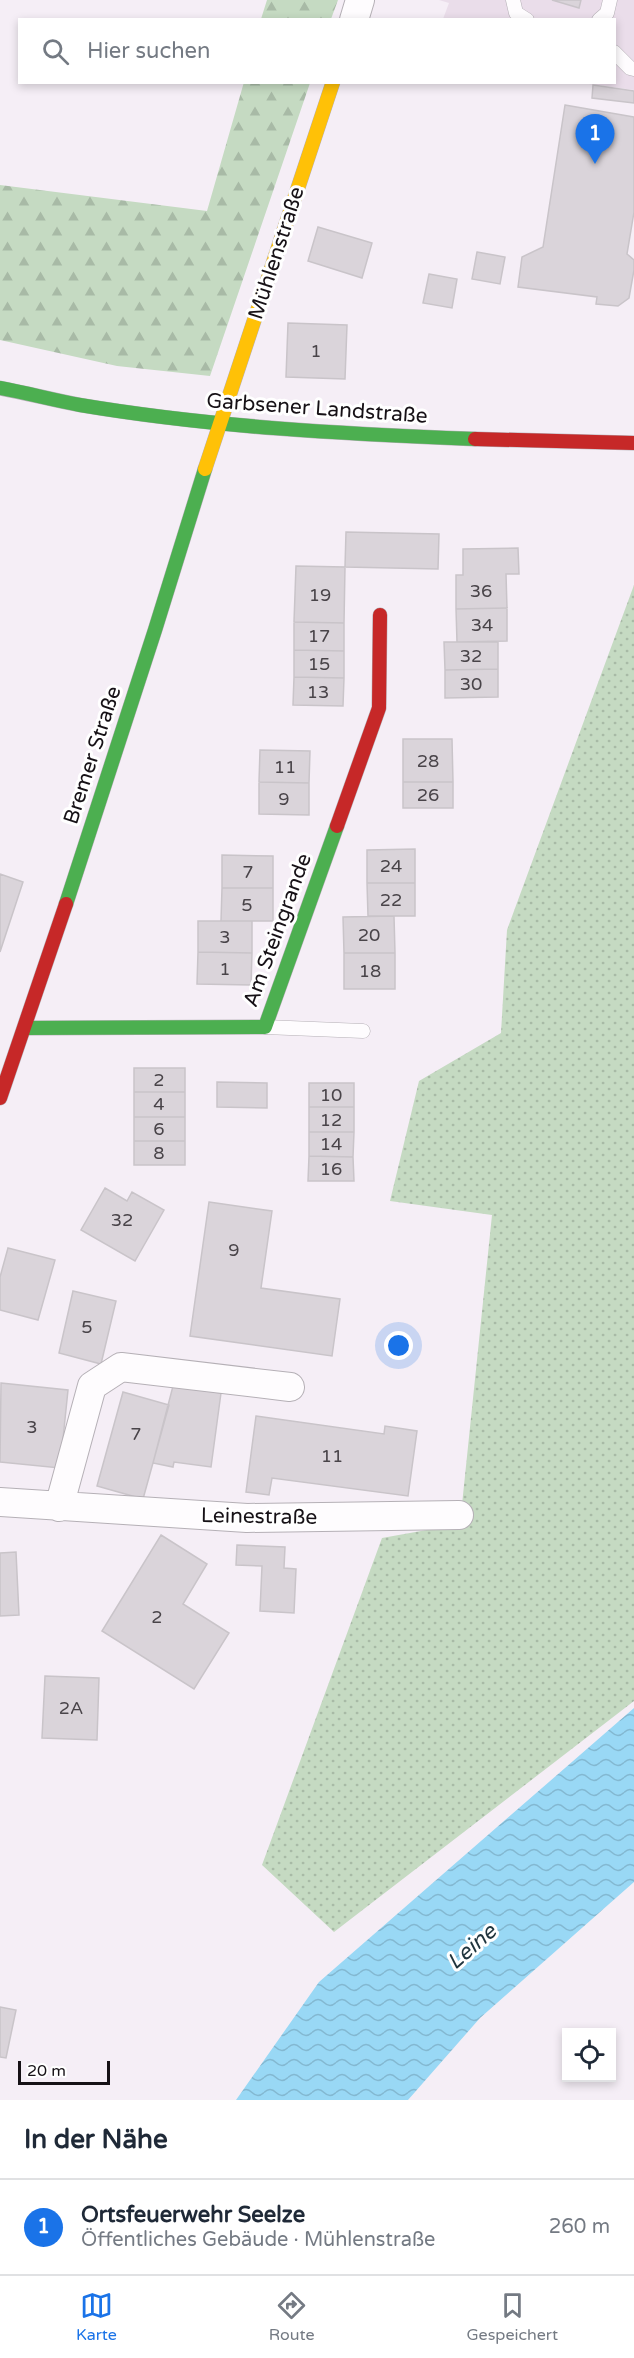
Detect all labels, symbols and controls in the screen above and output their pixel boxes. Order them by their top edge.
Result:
search box [18,18,616,84]
icon: search [39,35,72,68]
text: Hier suchen [87,38,210,64]
pin: 1 [576,114,614,164]
street label: Mühlenstraße [243,184,310,323]
house number: 1 [310,340,322,362]
street label: Garbsener Landstraße [206,388,428,429]
house number: 36 [470,580,492,602]
house number: 19 [309,584,331,606]
house number: 34 [471,614,493,636]
house number: 17 [308,625,330,647]
house number: 32 [460,645,482,667]
house number: 15 [308,653,330,675]
house number: 30 [460,673,482,695]
house number: 13 [307,681,329,703]
street label: Bremer Straße [58,683,127,827]
house number: 28 [417,750,439,772]
house number: 11 [274,756,296,778]
house number: 26 [417,784,439,806]
house number: 9 [278,788,290,810]
street label: Am Steingrande [238,850,317,1010]
house number: 24 [380,855,402,877]
house number: 7 [242,861,254,883]
house number: 22 [380,889,402,911]
house number: 5 [241,894,253,916]
house number: 20 [358,924,380,946]
house number: 3 [219,926,231,948]
house number: 1 [219,958,231,980]
house number: 18 [359,960,381,982]
house number: 2 [153,1069,165,1091]
house number: 10 [320,1084,342,1106]
house number: 4 [153,1093,165,1115]
house number: 12 [320,1109,342,1131]
house number: 6 [153,1118,165,1140]
house number: 14 [320,1133,342,1155]
house number: 8 [153,1142,165,1164]
house number: 16 [320,1158,342,1180]
house number: 32 [111,1209,133,1231]
house number: 9 [228,1239,240,1261]
house number: 5 [81,1316,93,1338]
your location [384,1331,413,1360]
house number: 3 [26,1416,38,1438]
house number: 7 [130,1423,142,1445]
house number: 11 [321,1445,343,1467]
street label: Leinestraße [201,1503,318,1530]
house number: 2 [151,1606,163,1628]
house number: 2A [59,1697,83,1719]
water label: Leine [442,1917,503,1975]
map controls [562,2028,616,2082]
button: locate [562,2028,616,2082]
scale bar [18,2058,110,2086]
text: 20 m [27,2061,66,2081]
text: In der Nähe [24,2124,168,2155]
text: Ortsfeuerwehr Seelze [81,2202,305,2228]
text: 1 [37,2215,50,2239]
text: 260 m [549,2215,610,2239]
text: Öffentliches Gebäude · Mühlenstraße [81,2228,435,2252]
tab: Karte [76,2289,117,2345]
tab: Route [269,2289,315,2345]
tab: Gespeichert [466,2289,558,2345]

